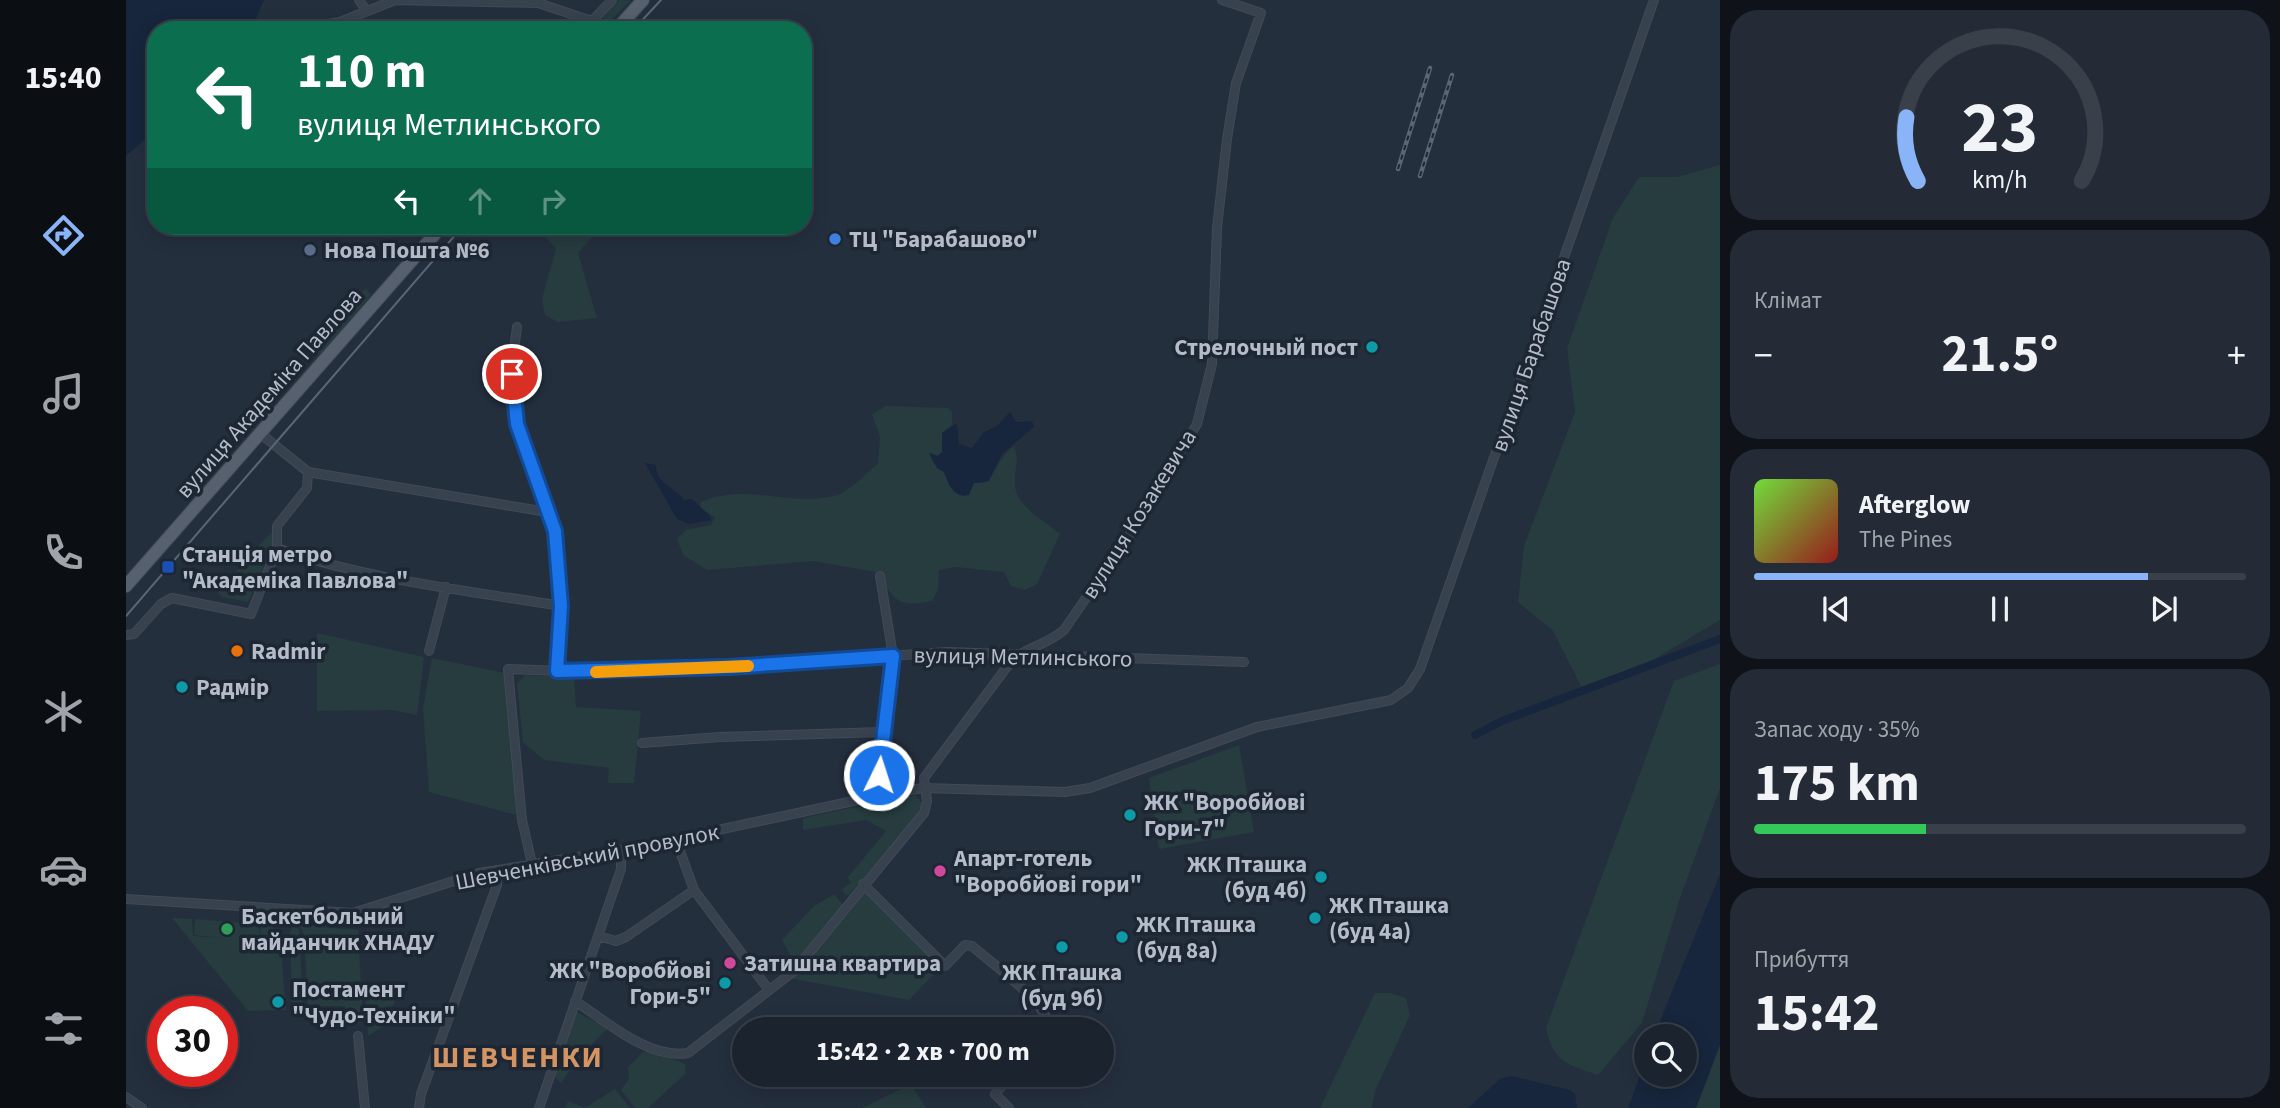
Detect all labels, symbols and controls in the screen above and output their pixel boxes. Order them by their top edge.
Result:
text: 110 m [297,37,426,107]
icon: left [182,49,273,140]
text: 15:40 [24,55,102,101]
text: 23 [1962,76,2038,180]
text: вулиця Метлинського [297,102,601,148]
text: km/h [1972,162,2028,198]
icon: left [388,182,426,220]
icon: ahead [461,182,499,220]
icon: right [534,182,572,220]
icon: directions [39,211,88,260]
place label: ТЦ "Барабашово" [849,223,1038,256]
marker: ТЦ "Барабашово" [827,231,843,247]
place label: Нова Пошта №6 [324,234,490,267]
marker: Нова Пошта №6 [302,242,318,258]
street label: вулиця Барабашова [1482,254,1580,456]
street label: вулиця Академіка Павлова [168,281,370,505]
text: Клімат [1754,284,1822,317]
text: 21.5° [1942,318,2058,392]
text: − [1754,329,1773,383]
text: + [2227,329,2246,383]
place label: Стрелочный пост [1174,331,1358,364]
marker: Стрелочный пост [1364,339,1380,355]
pin [482,344,542,404]
icon: arrive [493,355,531,393]
icon: music [39,369,88,418]
street label: вулиця Козакевича [1073,423,1205,605]
text: Afterglow [1859,486,1970,523]
text: The Pines [1859,523,1952,556]
icon: phone [39,528,88,577]
place label: Станція метро "Академіка Павлова" [182,538,408,597]
marker: Станція метро "Академіка Павлова" [160,559,176,575]
icon: previous [1817,590,1855,628]
icon: pause [1981,590,2019,628]
icon: next [2145,590,2183,628]
place label: Radmir [251,635,326,668]
street label: вулиця Метлинського [913,639,1133,675]
marker: Radmir [229,643,245,659]
place label: Радмір [196,671,269,704]
marker: Радмір [174,679,190,695]
icon: climate [39,687,88,736]
text: Запас ходу · 35% [1754,713,1920,746]
position arrow [842,738,916,812]
text: 175 km [1754,747,1920,821]
place label: ЖК "Воробйові Гори-7" [1144,786,1305,845]
marker: ЖК "Воробйові Гори-7" [1122,807,1138,823]
street label: Шевченківський провулок [452,815,722,899]
place label: Апарт-готель "Воробйові гори" [953,842,1142,901]
icon: car [39,845,88,894]
place label: ЖК Пташка (буд 4б) [1187,848,1307,907]
marker: Апарт-готель "Воробйові гори" [932,863,948,879]
marker: ЖК Пташка (буд 4б) [1313,869,1329,885]
place label: ЖК Пташка (буд 4а) [1329,889,1449,948]
place label: Баскетбольний майданчик ХНАДУ [241,900,435,959]
place label: ЖК Пташка (буд 8а) [1136,908,1256,967]
marker: ЖК Пташка (буд 4а) [1307,910,1323,926]
marker: Баскетбольний майданчик ХНАДУ [219,921,235,937]
marker: ЖК Пташка (буд 8а) [1114,929,1130,945]
marker: ЖК Пташка (буд 9б) [1054,939,1070,955]
text: Прибуття [1754,943,1849,976]
place label: Затишна квартира [744,947,941,980]
place label: ЖК "Воробйові Гори-5" [550,954,711,1013]
marker: Затишна квартира [722,955,738,971]
place label: ЖК Пташка (буд 9б) [1002,956,1122,1015]
place label: Постамент "Чудо-Техніки" [292,973,456,1032]
marker: ЖК "Воробйові Гори-5" [717,975,733,991]
text: 15:42 [1754,977,1879,1051]
marker: Постамент "Чудо-Техніки" [270,994,286,1010]
speed limit sign: 30 [147,996,238,1087]
icon: filters [39,1004,88,1053]
map controls [1634,1024,1697,1087]
button: search [1634,1024,1697,1087]
text: 15:42 · 2 хв · 700 m [816,1033,1030,1070]
district label: ШЕВЧЕНКИ [432,1036,604,1079]

